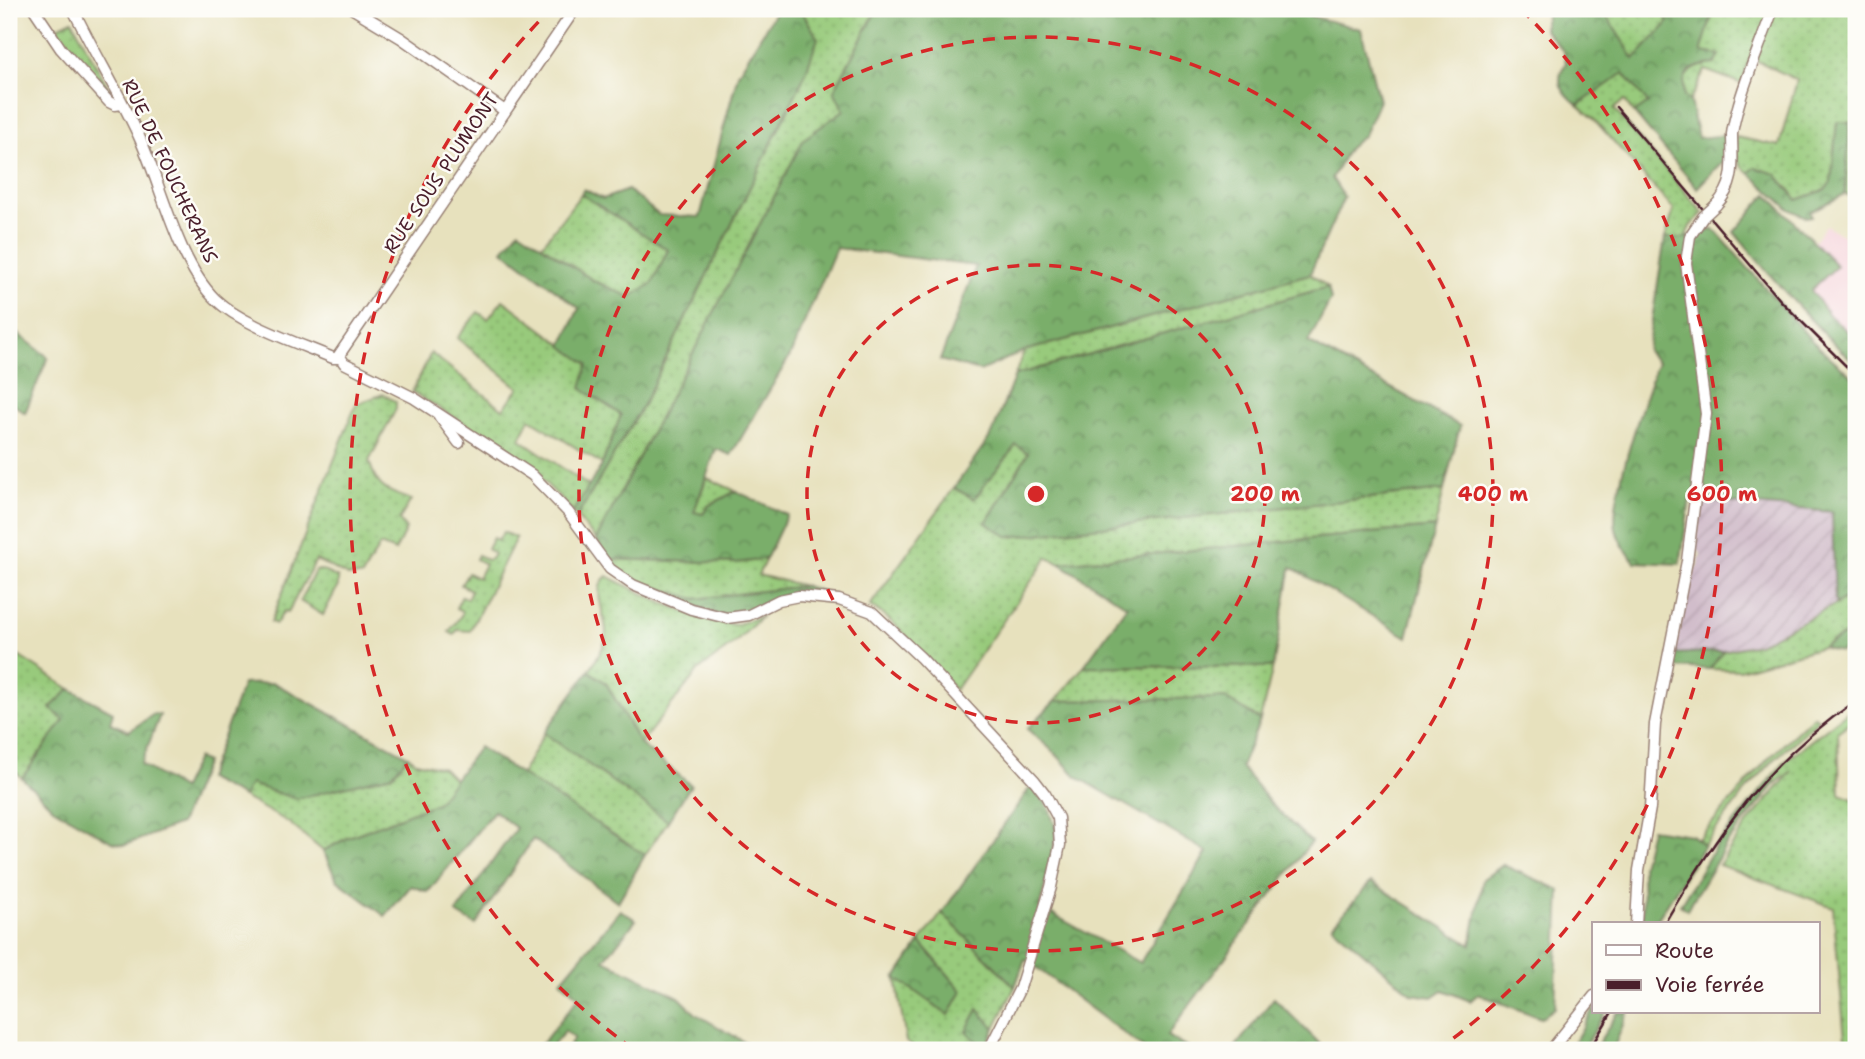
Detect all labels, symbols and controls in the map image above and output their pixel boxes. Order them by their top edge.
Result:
street label: RUE DE FOUCHERANS [116,75,224,267]
street label: RUE SOUS PLUMONT [378,88,504,258]
text: 200 m [1230,480,1300,508]
text: 400 m [1458,480,1528,508]
text: 600 m [1687,480,1757,508]
centre of rings [1024,482,1048,506]
legend [1592,922,1820,1014]
text: Route [1655,937,1714,965]
text: Voie ferrée [1655,971,1765,999]

